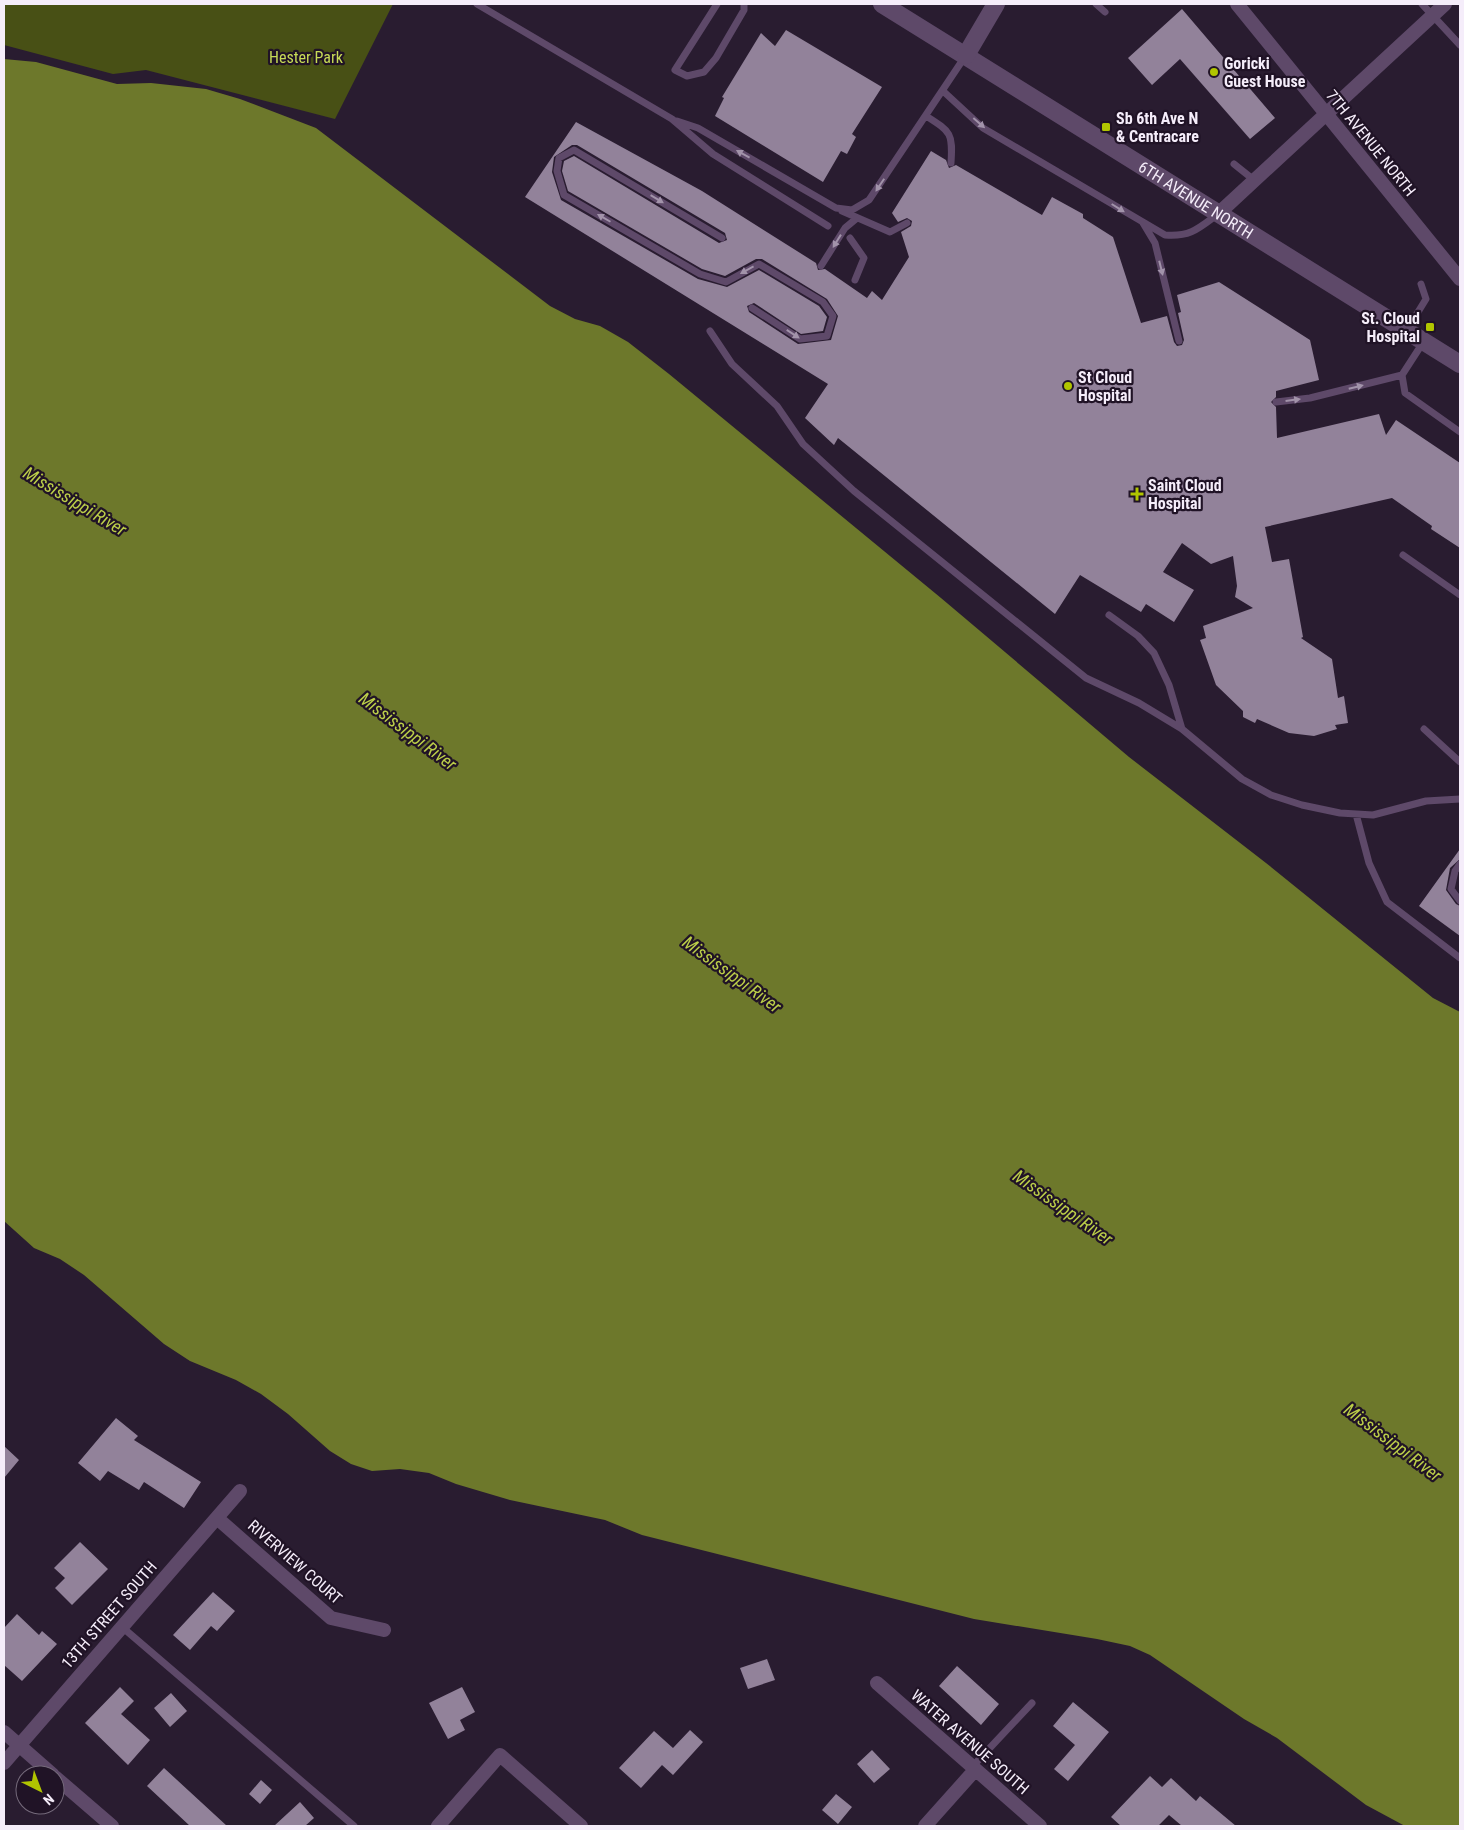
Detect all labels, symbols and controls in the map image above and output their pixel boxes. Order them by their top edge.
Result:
park label: Hester Park [269,48,344,67]
place label: Goricki Guest House [1224,54,1306,91]
marker: Goricki Guest House [1208,66,1220,78]
street label: 7TH AVENUE NORTH [1322,86,1420,200]
place label: Sb 6th Ave N & Centracare [1116,109,1199,146]
one-way arrow [973,118,986,129]
marker: Sb 6th Ave N & Centracare [1100,121,1112,133]
one-way arrow [736,149,750,158]
street label: 6TH AVENUE NORTH [1135,157,1257,242]
one-way arrow [875,178,885,192]
one-way arrow [651,195,664,204]
one-way arrow [1111,203,1124,212]
one-way arrow [597,213,610,222]
one-way arrow [833,234,842,247]
one-way arrow [1157,260,1165,276]
one-way arrow [740,266,754,274]
place label: St. Cloud Hospital [1361,309,1420,346]
marker: St. Cloud Hospital [1424,321,1436,333]
one-way arrow [786,330,799,339]
place label: St Cloud Hospital [1078,368,1132,405]
marker: St Cloud Hospital [1062,380,1074,392]
one-way arrow [1349,382,1364,390]
one-way arrow [1285,396,1301,404]
water label: Mississippi River [20,462,131,540]
place label: Saint Cloud Hospital [1148,476,1222,513]
marker: Saint Cloud Hospital [1130,487,1144,501]
water label: Mississippi River [355,688,461,775]
water label: Mississippi River [679,931,786,1017]
water label: Mississippi River [1009,1165,1117,1249]
water label: Mississippi River [1340,1399,1446,1486]
street label: RIVERVIEW COURT [244,1516,346,1608]
street label: 13TH STREET SOUTH [57,1558,161,1672]
street label: WATER AVENUE SOUTH [907,1686,1033,1798]
north arrow [15,1765,65,1815]
text: N [40,1791,57,1808]

